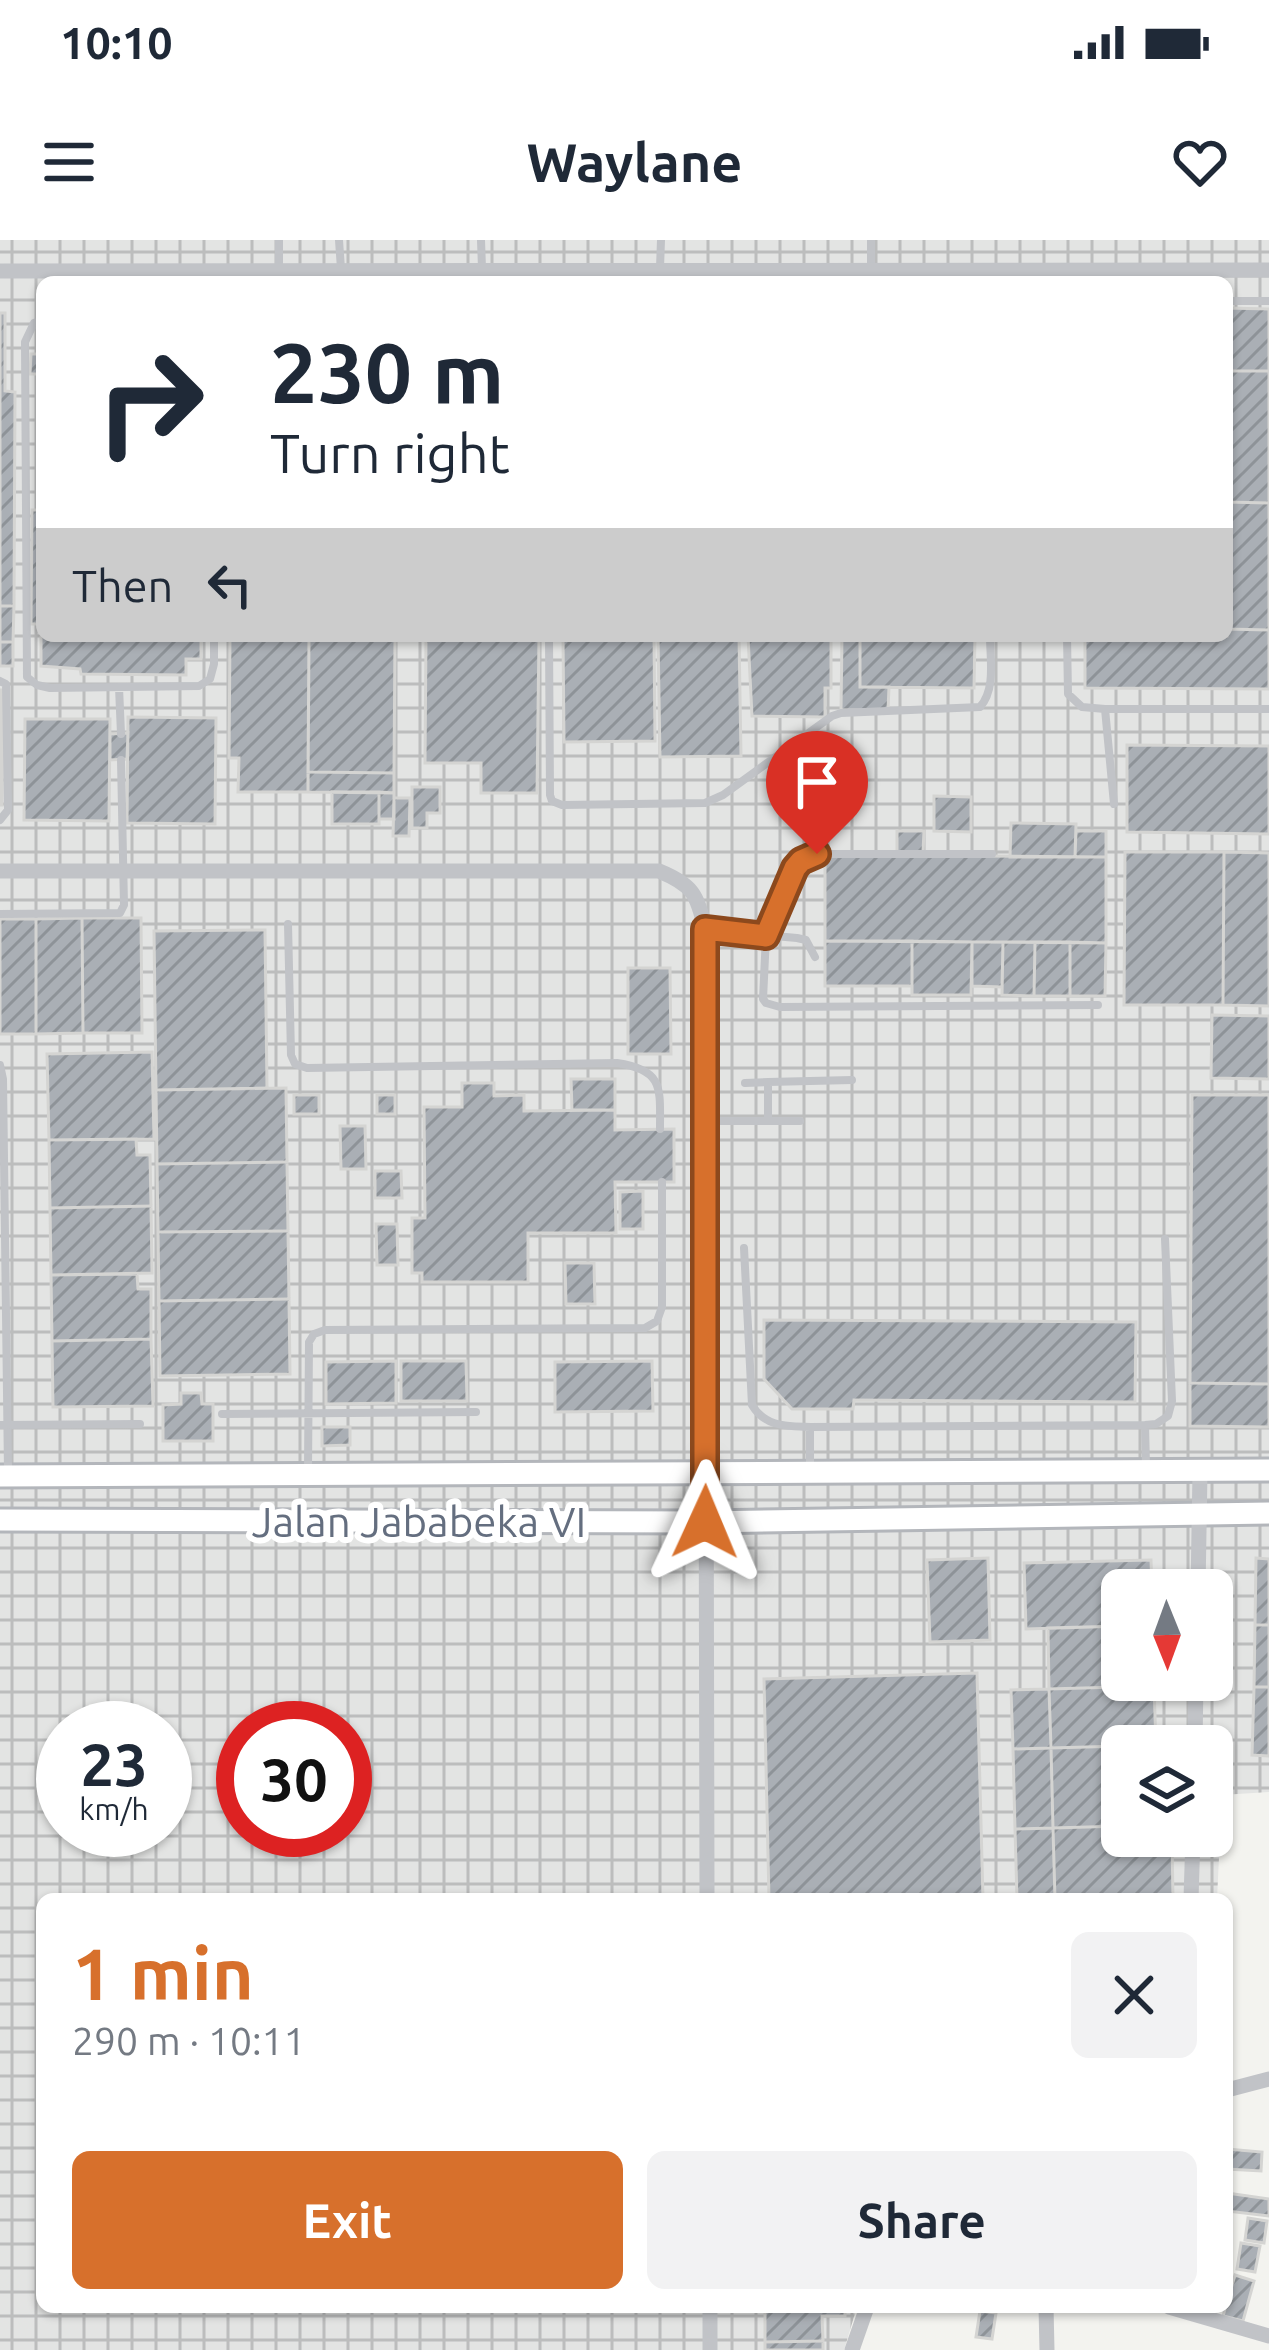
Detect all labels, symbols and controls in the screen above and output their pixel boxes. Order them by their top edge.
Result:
text: 10:10 [60,17,173,68]
icon: menu [36,129,102,195]
icon: heart [1167,129,1233,195]
text: Waylane [527,132,742,192]
icon: right [72,324,228,480]
text: 230 m [270,325,504,419]
text: Turn right [270,423,510,483]
icon: left [197,552,263,618]
text: Then [72,560,173,611]
pin [766,731,868,854]
icon: arrive [784,749,850,815]
position arrow [642,1459,768,1585]
street label: Jalan Jababeka VI [252,1498,586,1545]
north arrow [1101,1569,1233,1701]
map controls [1101,1569,1233,1857]
speed limit sign: 30 [216,1701,372,1857]
button: layers [1101,1725,1233,1857]
text: 23 [80,1730,148,1797]
text: km/h [79,1792,149,1826]
button: close [1071,1932,1197,2058]
text: 1 min [72,1933,254,2014]
text: 290 m · 10:11 [72,2019,306,2062]
button: Exit [72,2151,623,2289]
button: Share [647,2151,1197,2289]

